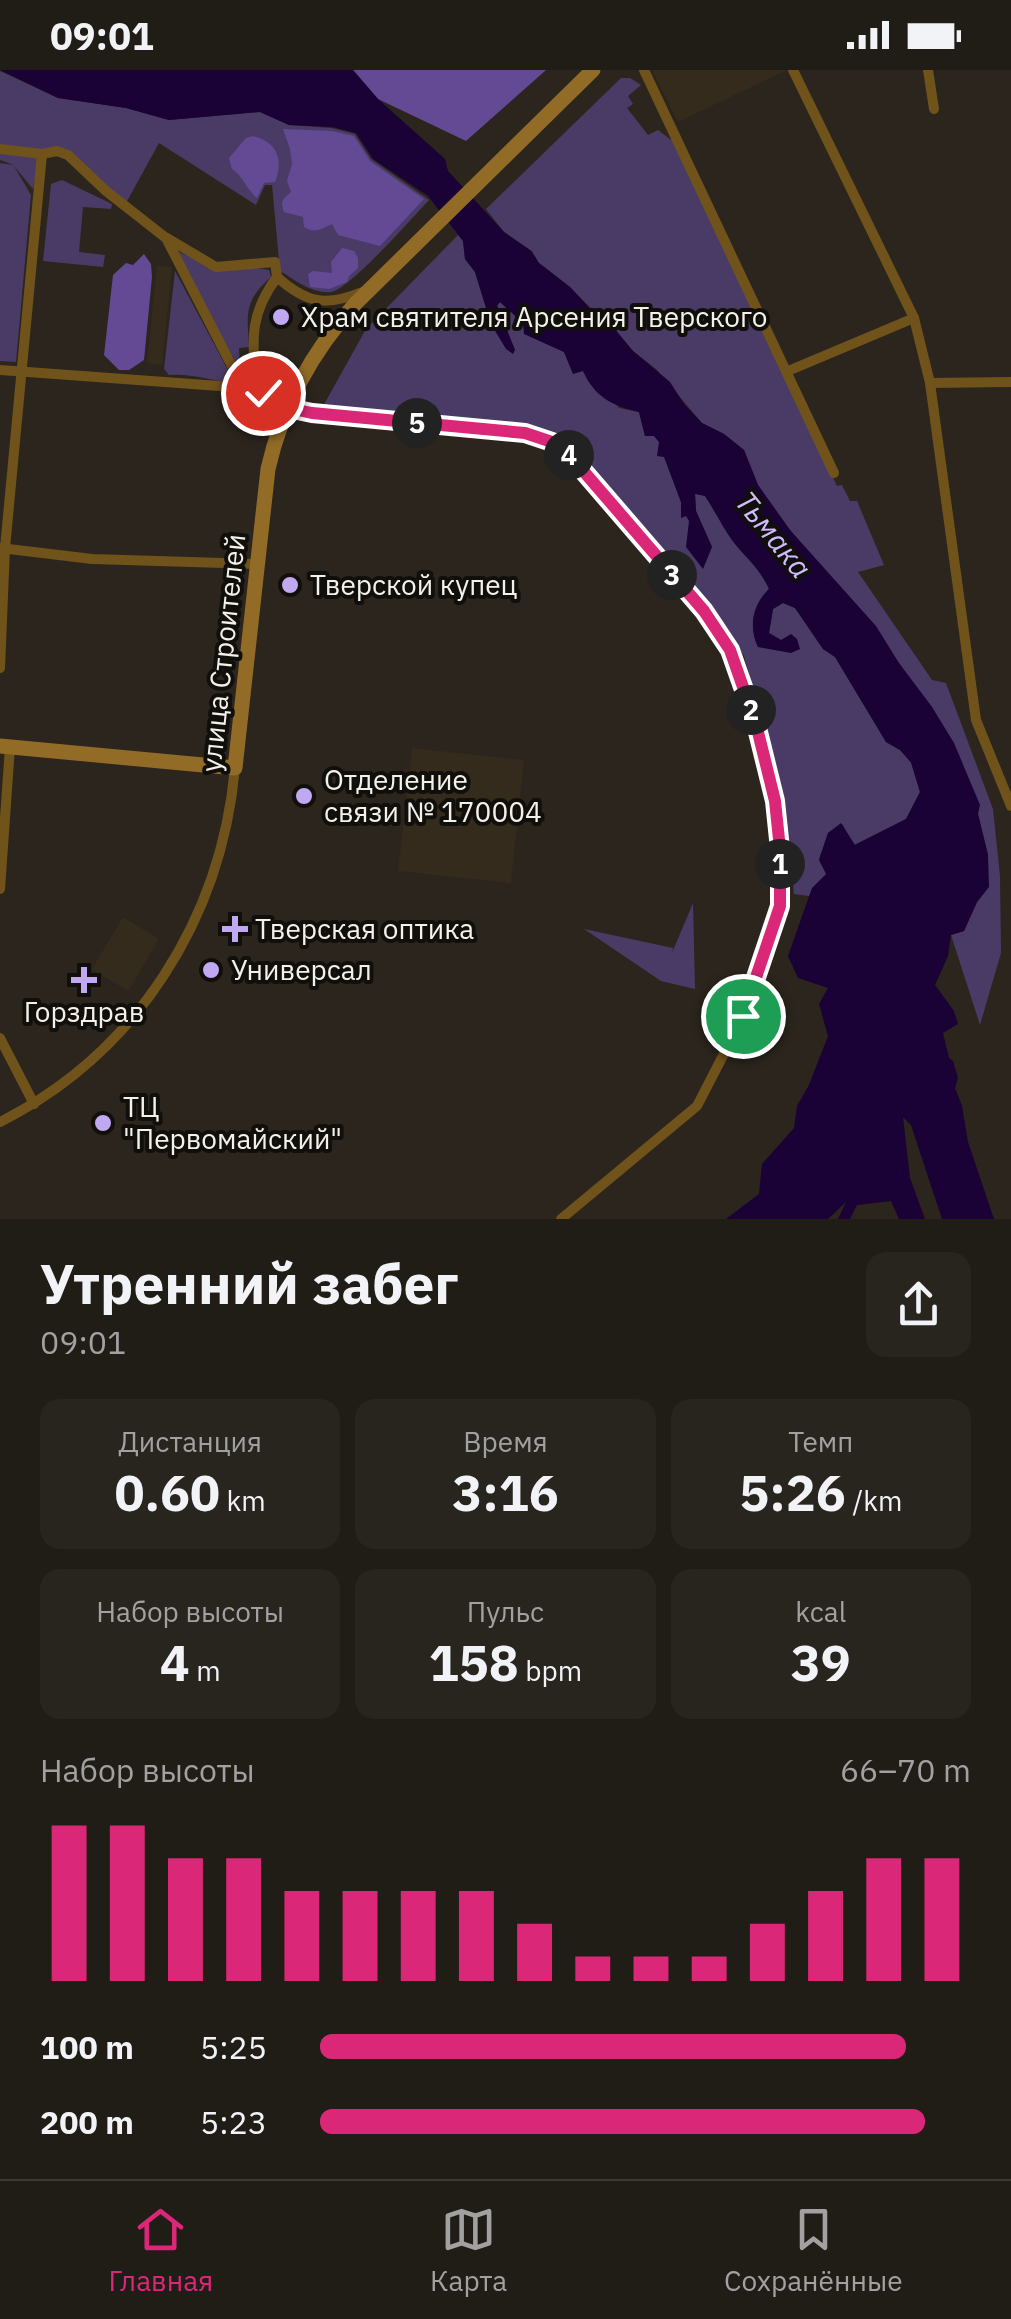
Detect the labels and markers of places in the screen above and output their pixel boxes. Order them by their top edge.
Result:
place label: Храм святителя Арсения Тверского [301,298,767,335]
marker: Храм святителя Арсения Тверского [270,306,292,328]
pin [221,351,306,436]
pin: 5 [392,398,442,448]
pin: 4 [544,430,594,480]
pin: 3 [647,550,697,600]
place label: Тверской купец [310,566,518,603]
marker: Тверской купец [279,574,301,596]
pin: 2 [726,685,776,735]
place label: Отделение связи № 170004 [324,761,542,830]
marker: Отделение связи № 170004 [293,785,315,807]
pin: 1 [755,839,805,889]
place label: Тверская оптика [255,910,474,947]
marker: Тверская оптика [224,918,246,940]
place label: Универсал [231,951,372,988]
marker: Универсал [200,959,222,981]
marker: Горздрав [73,969,95,991]
pin [701,974,786,1059]
place label: Горздрав [24,993,144,1030]
place label: ТЦ "Первомайский" [123,1088,342,1157]
marker: ТЦ "Первомайский" [92,1112,114,1134]

